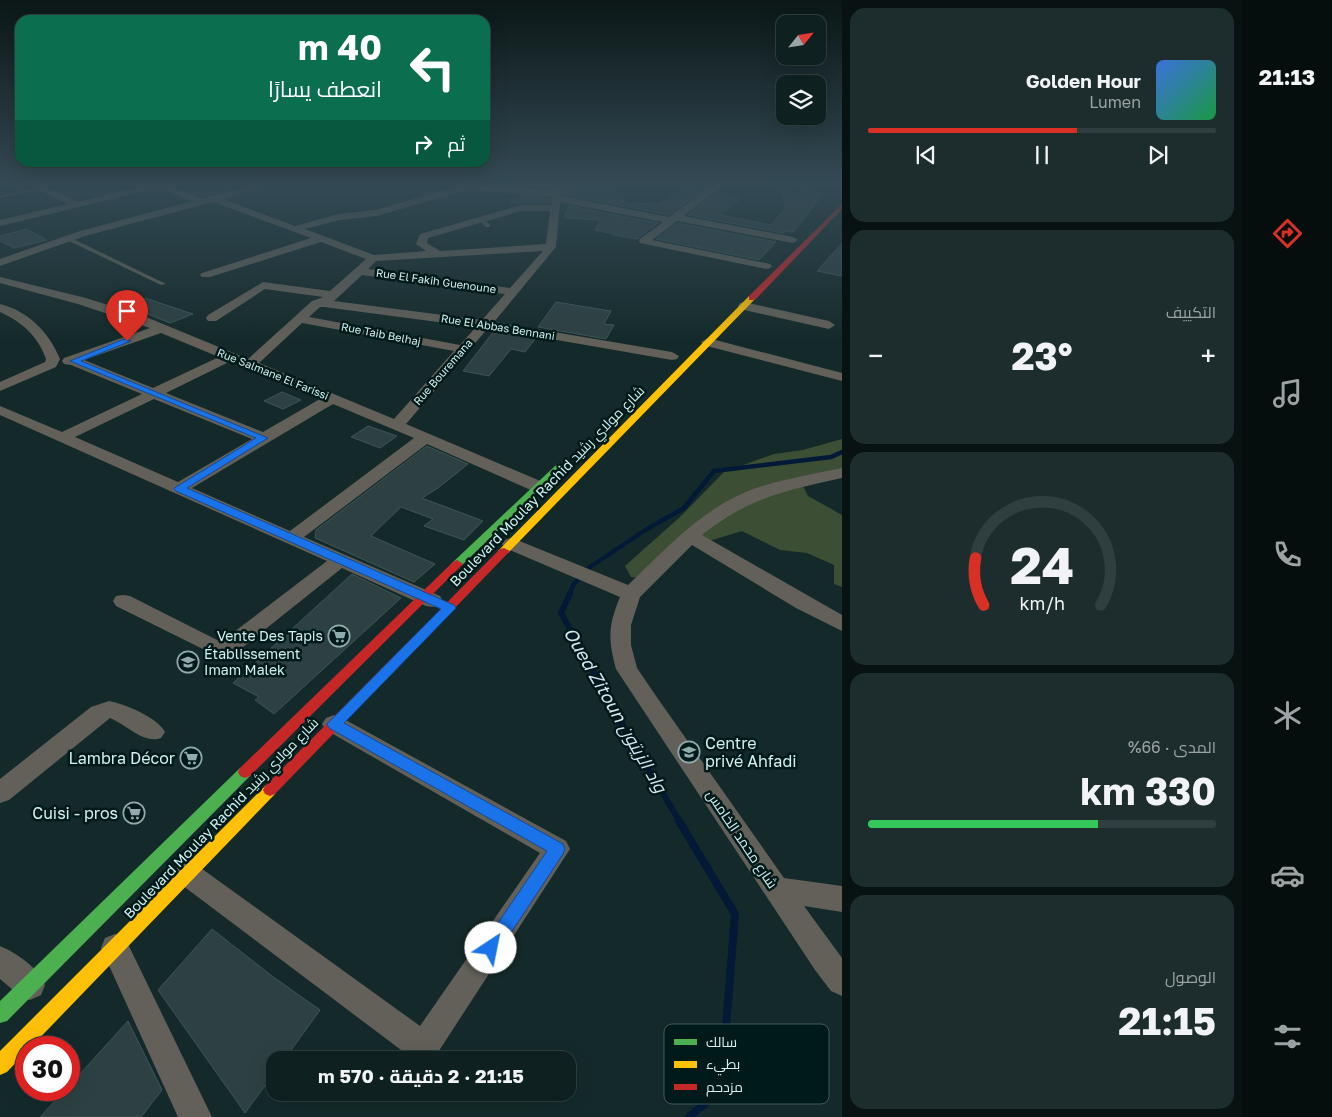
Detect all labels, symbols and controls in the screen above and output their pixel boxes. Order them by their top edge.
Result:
north arrow [776,15,826,65]
map controls [776,15,826,125]
text: 40 m [298,26,382,68]
icon: left [400,35,465,100]
text: 21:13 [1259,63,1315,90]
text: Golden Hour [1026,69,1141,92]
text: انعطف يسارًا [268,75,382,102]
button: layers [776,75,826,125]
text: Lumen [1089,92,1141,112]
icon: right [409,130,437,158]
text: ثم [447,132,465,155]
icon: previous [912,141,940,169]
icon: pause [1028,141,1056,169]
icon: next [1144,141,1172,169]
icon: directions [1270,216,1305,251]
street label: Rue El Fakih Guenoune [375,266,497,295]
pin [106,290,148,341]
icon: arrive [113,297,141,325]
text: التكييف [1166,302,1216,322]
street label: Rue El Abbas Bennani [440,311,556,342]
street label: Rue Taib Belhaj [340,319,422,348]
text: 23° [1011,333,1073,378]
street label: Rue Bouremana [410,336,475,407]
text: − [868,339,883,372]
text: + [1201,339,1216,372]
street label: Rue Salmane El Farissi [216,345,331,402]
icon: music [1270,376,1305,411]
street label: Boulevard Moulay Rachid شارع مولاي رشيد [446,382,650,592]
text: 24 [1010,533,1074,595]
icon: phone [1270,537,1305,572]
text: km/h [1019,592,1065,614]
water label: Oued Zitoun واد الزيتون [559,623,673,798]
supermarket icon: Vente Des Tapis [327,624,351,648]
place label: Vente Des Tapis [217,627,323,644]
place label: Établissement Imam Malek [204,645,300,678]
school or university icon: Établissement Imam Malek [176,650,200,674]
icon: climate [1270,698,1305,733]
street label: Boulevard Moulay Rachid شارع مولاي رشيد [120,714,324,924]
place label: Centre privé Ahfadi [705,733,797,771]
text: المدى · 66% [1128,737,1216,757]
school or university icon: Centre privé Ahfadi [677,740,701,764]
supermarket icon: Lambra Décor [179,746,203,770]
place label: Lambra Décor [69,748,175,768]
text: 330 km [1080,768,1216,813]
street label: شارع محمد الخامس [702,786,782,892]
supermarket icon: Cuisi - pros [122,801,146,825]
place label: Cuisi - pros [32,803,118,823]
icon: car [1270,858,1305,893]
position arrow [464,921,516,973]
text: الوصول [1165,967,1216,987]
text: 21:15 [1118,998,1216,1043]
icon: filters [1270,1019,1305,1054]
legend [664,1024,829,1104]
text: سالك [706,1033,737,1050]
speed limit sign: 30 [15,1036,80,1101]
text: بطيء [706,1055,740,1076]
text: 21:15 · 2 دقيقة · 570 m [318,1064,524,1087]
text: مزدحم [706,1078,743,1097]

